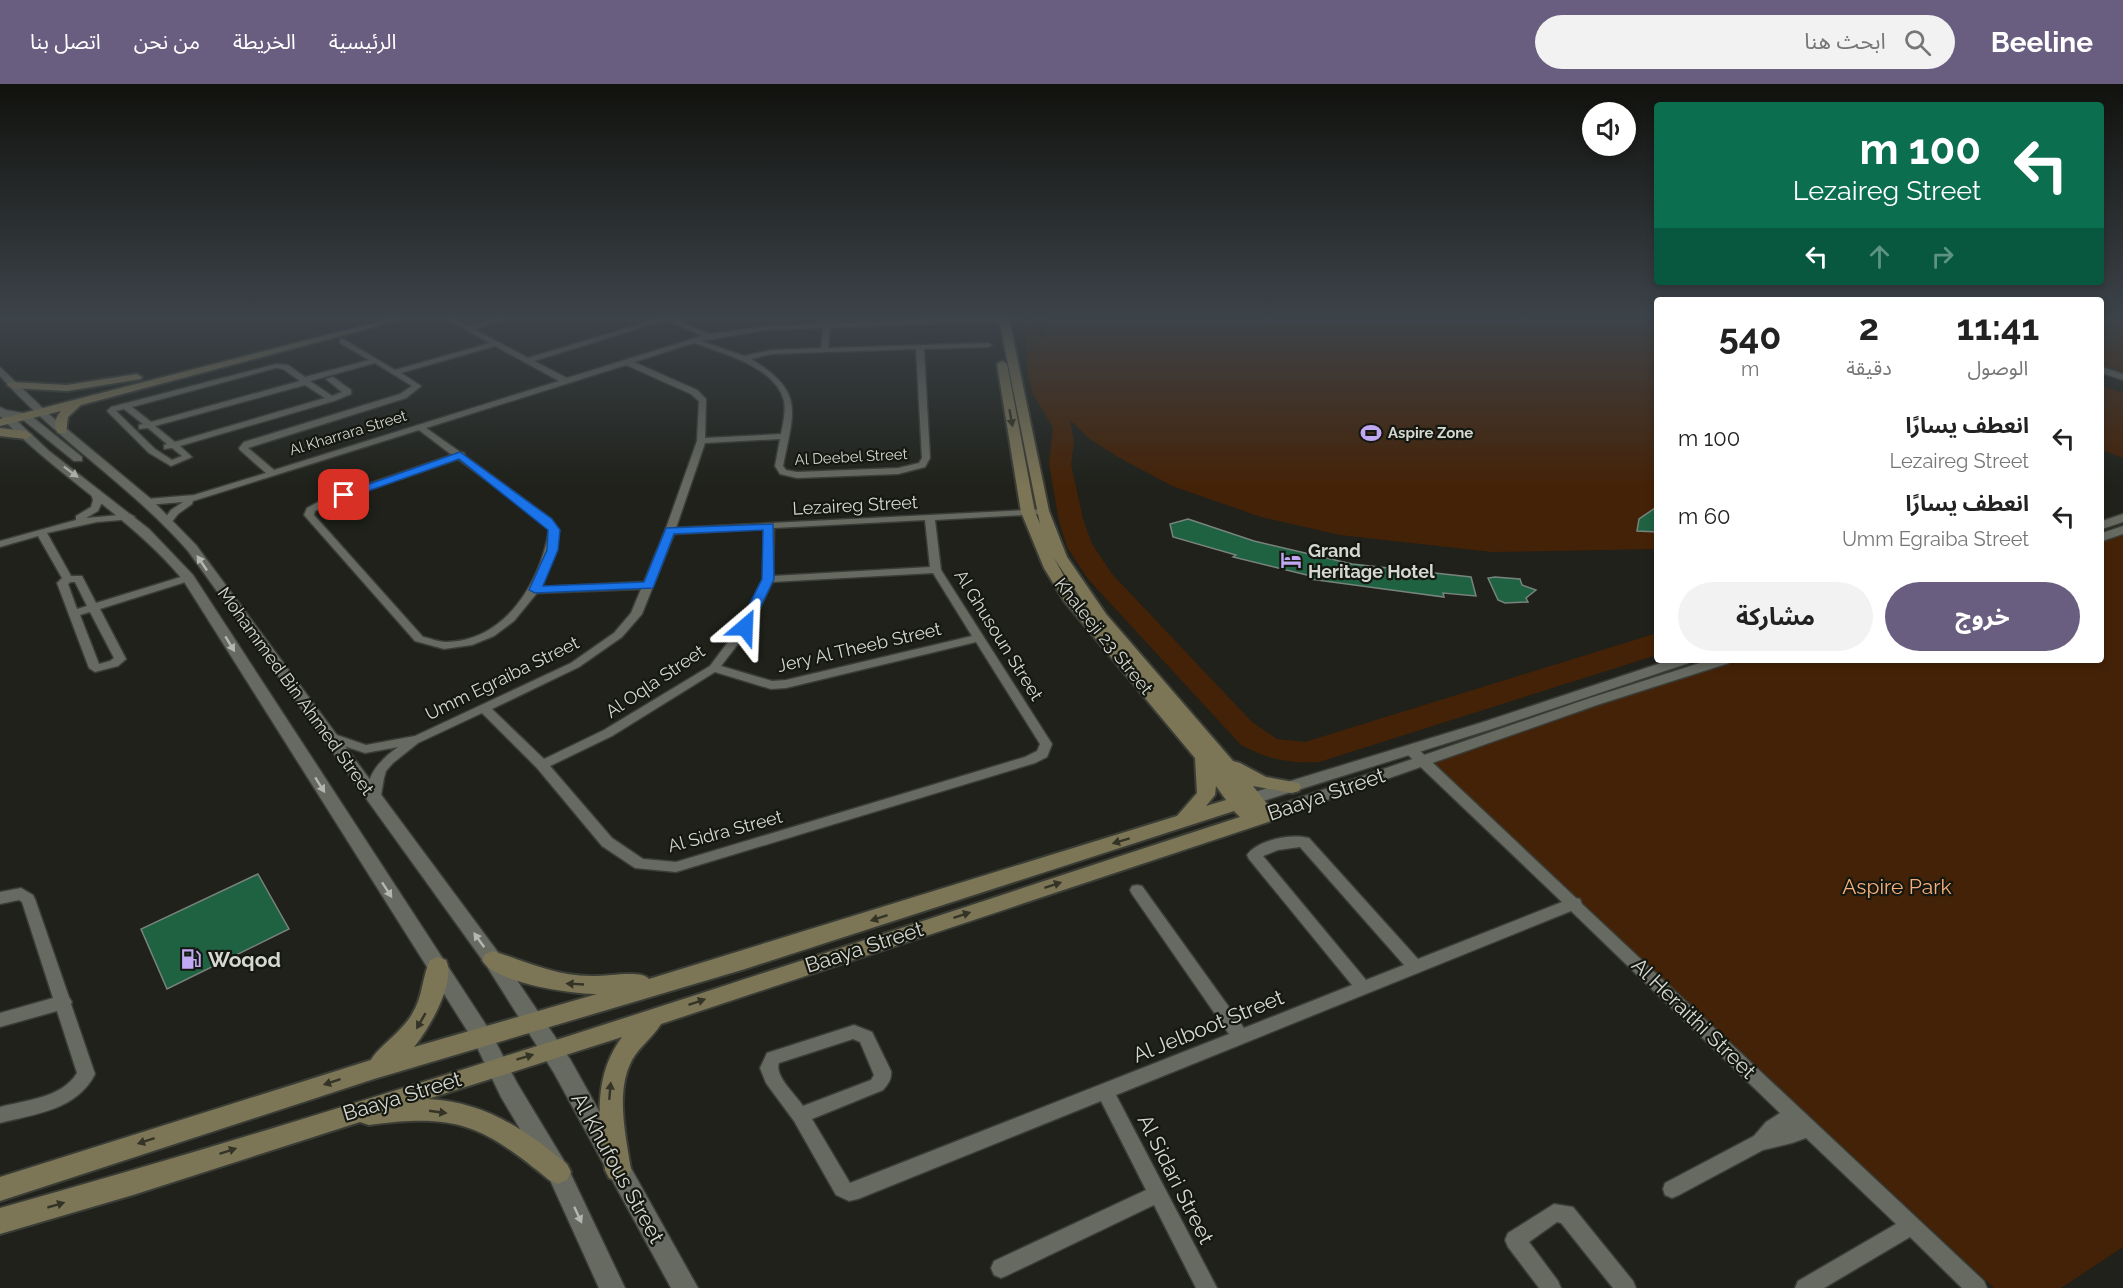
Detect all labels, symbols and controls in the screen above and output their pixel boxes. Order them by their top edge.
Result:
search box [1535,15,1955,69]
icon: search [1901,26,1934,59]
text: Beeline [1991,26,2093,59]
text: ابحث هنا [1804,28,1886,54]
text: اتصل بنا [30,29,101,54]
text: من نحن [134,29,200,54]
text: الخريطة [233,29,296,54]
text: الرئيسية [329,29,396,54]
map controls [1582,102,1636,156]
button: sound [1582,102,1636,156]
text: 100 m [1859,125,1981,174]
icon: left [2002,126,2080,204]
text: Lezaireg Street [1793,175,1981,206]
icon: left [1800,240,1833,273]
icon: ahead [1863,240,1896,273]
icon: right [1926,240,1959,273]
text: 2 [1859,306,1879,348]
text: 11:41 [1956,306,2039,348]
text: 540 [1719,315,1781,357]
text: دقيقة [1846,356,1892,380]
text: الوصول [1967,356,2028,380]
text: m [1741,357,1759,381]
street label: Al Kharrara Street [287,407,409,459]
one-way arrow [1007,408,1016,427]
text: انعطف يسارًا [1906,412,2029,438]
sports icon: Aspire Zone [1359,421,1383,445]
icon: left [2047,422,2080,455]
place label: Aspire Zone [1388,424,1473,442]
text: 100 m [1678,425,1740,451]
street label: Al Deebel Street [794,445,908,469]
text: Lezaireg Street [1890,449,2029,473]
one-way arrow [63,466,78,478]
pin [318,469,369,520]
icon: arrive [327,478,360,511]
text: انعطف يسارًا [1906,490,2029,516]
street label: Lezaireg Street [792,491,918,519]
icon: left [2047,500,2080,533]
text: 60 m [1678,503,1731,529]
text: Umm Egraiba Street [1842,527,2029,551]
place label: Grand Heritage Hotel [1308,540,1435,582]
hotel icon: Grand Heritage Hotel [1279,548,1303,572]
one-way arrow [196,555,208,571]
street label: Al Ghusoun Street [950,566,1048,704]
street label: Khaleeji 23 Street [1051,573,1157,699]
button: مشاركة [1678,582,1873,651]
button: خروج [1885,582,2080,651]
street label: Mohammed Bin Ahmed Street [213,583,379,799]
position arrow [713,595,777,659]
street label: Jery Al Theeb Street [775,618,943,676]
street label: Umm Egraiba Street [422,632,582,724]
one-way arrow [224,636,235,653]
street label: Al Oqla Street [601,640,709,722]
street label: Baaya Street [1264,762,1388,826]
one-way arrow [314,777,325,793]
street label: Al Sidra Street [665,806,785,856]
one-way arrow [1112,837,1130,847]
park label: Aspire Park [1842,874,1952,899]
one-way arrow [1044,880,1062,889]
one-way arrow [381,881,393,897]
one-way arrow [953,910,971,919]
one-way arrow [870,913,888,923]
street label: Baaya Street [802,916,926,978]
one-way arrow [473,933,485,949]
fuel station icon: Woqod [179,947,203,971]
place label: Woqod [208,947,281,972]
street label: Al Heraithi Street [1627,952,1761,1084]
one-way arrow [566,980,585,989]
street label: Al Jelboot Street [1129,984,1287,1068]
one-way arrow [688,997,706,1007]
one-way arrow [415,1013,426,1029]
one-way arrow [516,1052,534,1061]
street label: Baaya Street [340,1066,464,1126]
one-way arrow [323,1078,341,1087]
one-way arrow [605,1081,615,1100]
street label: Al Khufous Street [566,1088,670,1248]
one-way arrow [429,1107,448,1117]
street label: Al Sidari Street [1133,1110,1219,1248]
one-way arrow [137,1137,155,1147]
one-way arrow [219,1146,237,1156]
one-way arrow [47,1200,65,1209]
one-way arrow [573,1206,582,1223]

